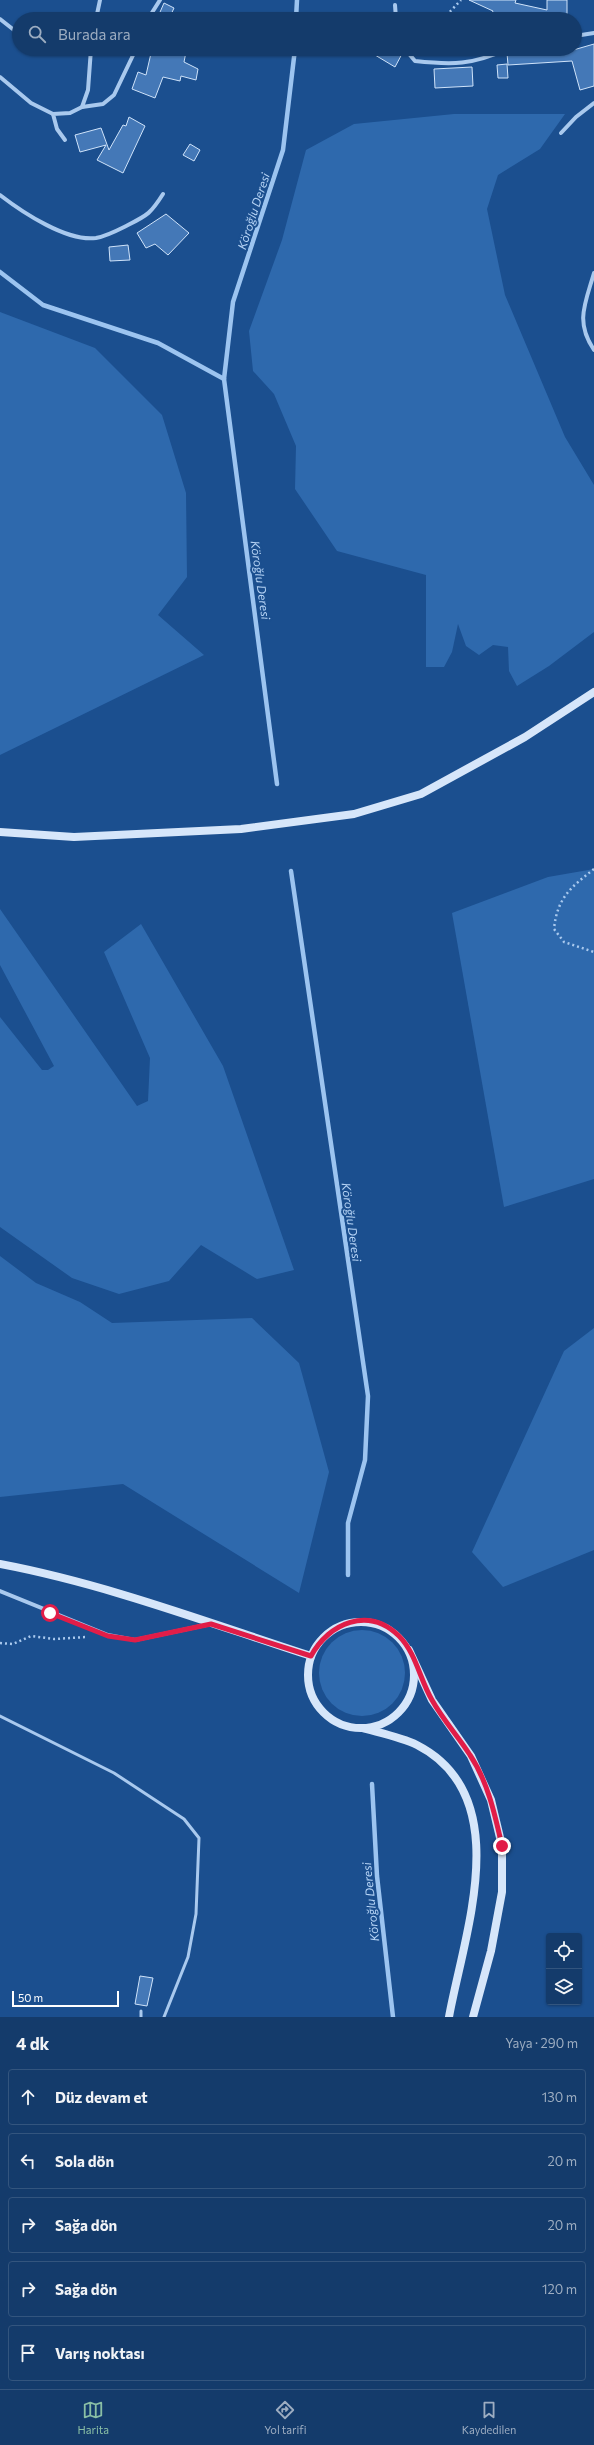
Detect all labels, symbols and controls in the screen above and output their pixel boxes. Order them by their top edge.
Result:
search box [12,12,582,56]
icon: search [26,23,48,45]
text: Burada ara [58,25,131,43]
water label: Köroğlu Deresi [234,170,272,251]
water label: Köroğlu Deresi [249,540,274,621]
water label: Köroğlu Deresi [340,1182,365,1263]
route start [41,1604,59,1622]
route end [493,1837,511,1855]
water label: Köroğlu Deresi [359,1861,381,1942]
map controls [546,1933,582,2005]
button: locate [546,1933,582,1969]
button: layers [546,1969,582,2005]
scale bar [12,1989,119,2008]
text: 50 m [18,1991,43,2004]
text: 4 dk [16,2033,49,2054]
text: Yaya · 290 m [505,2035,578,2051]
icon: ahead [17,2086,39,2108]
text: Düz devam et [55,2088,148,2106]
text: 130 m [542,2089,577,2105]
icon: left [17,2150,39,2172]
text: Sola dön [55,2152,114,2170]
text: 20 m [548,2153,577,2169]
icon: right [17,2214,39,2236]
text: Sağa dön [55,2216,117,2234]
text: 20 m [548,2217,577,2233]
icon: right [17,2278,39,2300]
text: Sağa dön [55,2280,117,2298]
text: 120 m [542,2281,577,2297]
icon: arrive [17,2342,39,2364]
text: Varış noktası [55,2344,145,2362]
tab: Harita [78,2399,109,2436]
tab: Yol tarifi [264,2399,306,2436]
tab: Kaydedilen [462,2399,516,2436]

